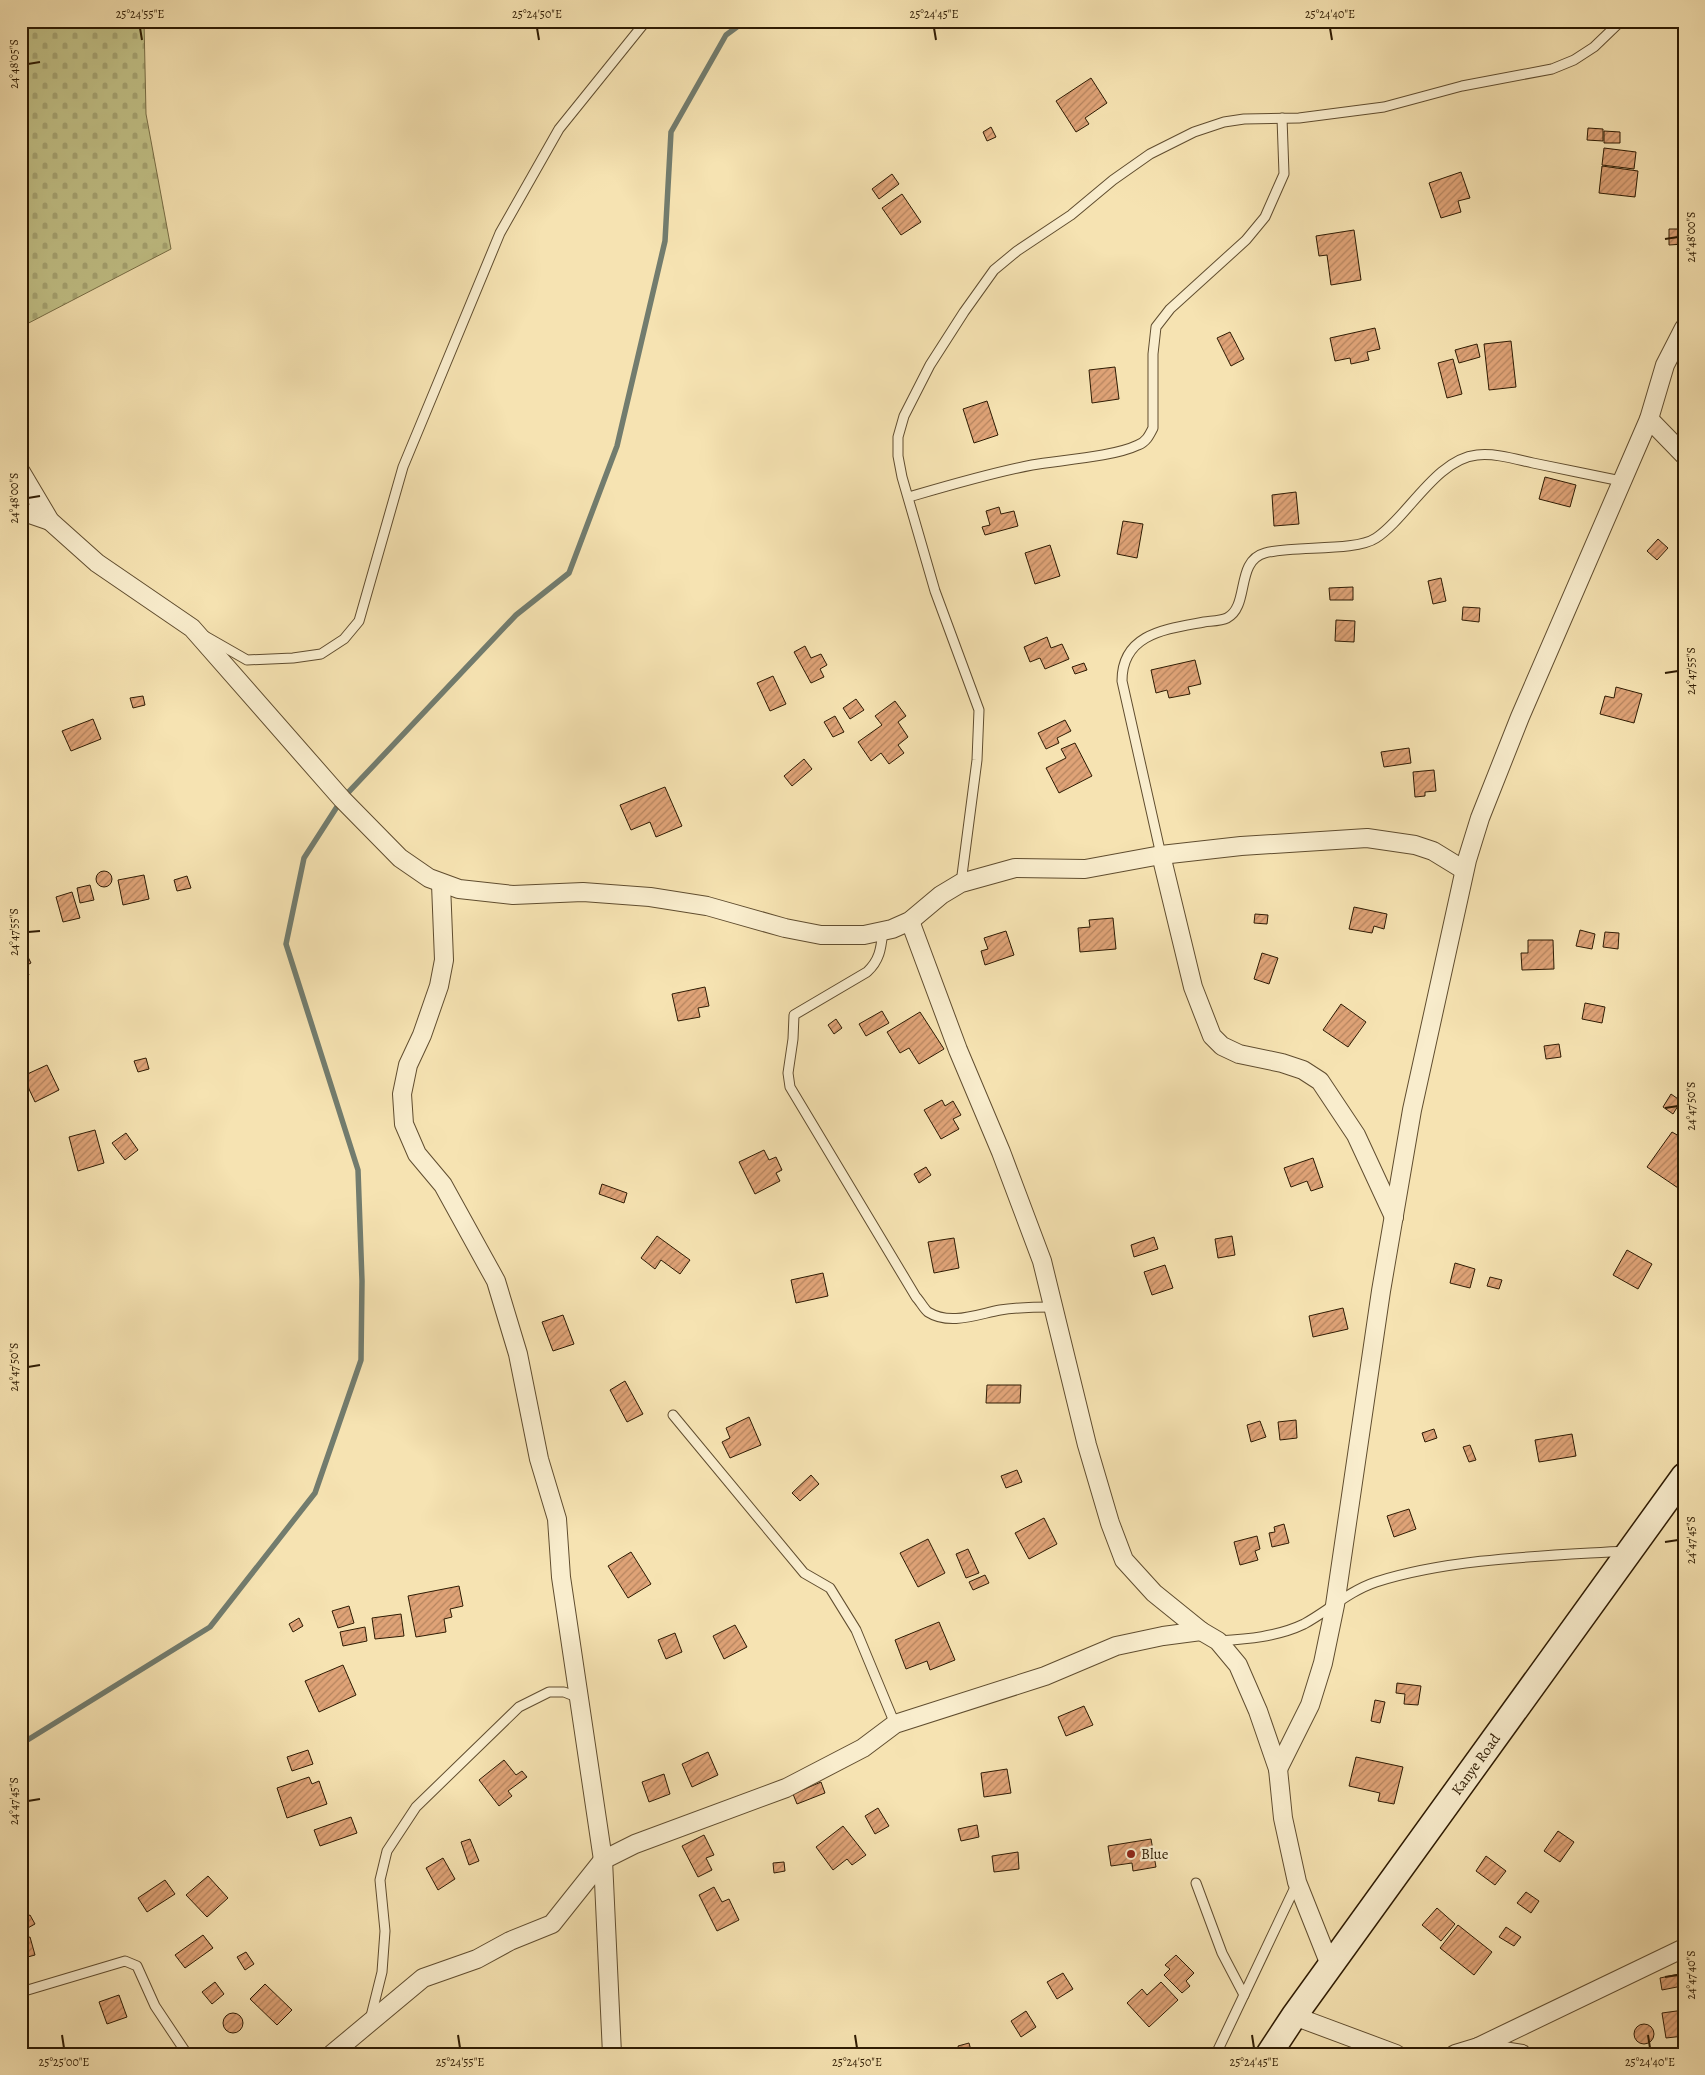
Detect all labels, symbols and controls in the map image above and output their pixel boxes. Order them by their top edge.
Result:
text: 25°24'55"E [116,6,164,22]
text: 25°24'50"E [512,6,562,22]
text: 25°24'45"E [910,6,959,22]
text: 25°24'40"E [1305,6,1355,22]
text: 24°48'05"S [6,39,22,89]
text: 24°48'00"S [1683,212,1699,262]
text: 24°48'00"S [6,473,22,523]
text: 24°47'55"S [1683,647,1699,695]
text: 24°47'55"S [6,908,22,956]
text: 24°47'50"S [1683,1082,1699,1130]
text: 24°47'50"S [6,1343,22,1391]
text: 24°47'45"S [1683,1516,1699,1564]
street label: Kanye Road [1447,1729,1505,1799]
text: 24°47'45"S [6,1777,22,1825]
place label: Blue [1141,1844,1169,1864]
marker: Blue [1125,1848,1137,1860]
text: 24°47'40"S [1683,1950,1699,2000]
text: 25°25'00"E [39,2054,89,2070]
text: 25°24'55"E [436,2054,484,2070]
text: 25°24'50"E [832,2054,882,2070]
text: 25°24'45"E [1230,2054,1279,2070]
text: 25°24'40"E [1625,2054,1675,2070]

